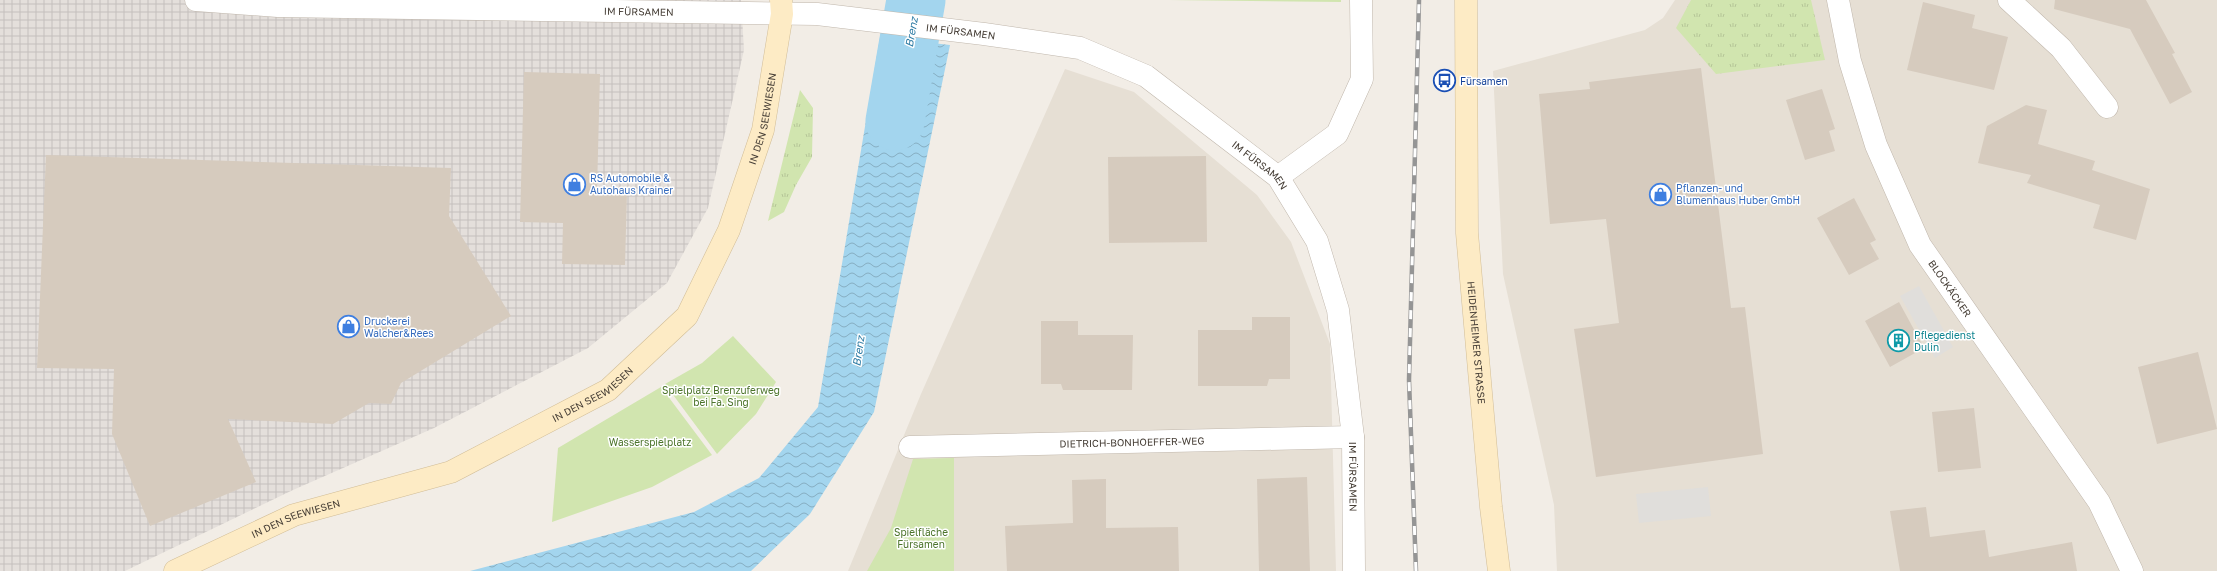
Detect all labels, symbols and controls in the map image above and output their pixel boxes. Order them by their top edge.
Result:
street label: IM FÜRSAMEN [604,4,674,18]
water label: Brenz [902,15,920,48]
street label: IM FÜRSAMEN [925,21,996,42]
bus stop icon: Fürsamen [1431,68,1457,94]
street label: IN DEN SEEWIESEN [746,72,778,166]
place label: Fürsamen [1460,75,1508,87]
street label: IM FÜRSAMEN [1230,138,1290,192]
shop icon: RS Automobile & Autohaus Krainer [561,171,587,197]
place label: RS Automobile & Autohaus Krainer [590,172,673,196]
shop icon: Pflanzen- und Blumenhaus Huber GmbH [1647,181,1673,207]
place label: Pflanzen- und Blumenhaus Huber GmbH [1676,182,1800,206]
street label: BLOCKÄCKER [1926,257,1974,319]
street label: HEIDENHEIMER STRASSE [1465,281,1488,405]
shop icon: Druckerei Walcher&Rees [336,314,362,340]
place label: Druckerei Walcher&Rees [364,315,434,339]
building icon: Pflegedienst Dulin [1885,328,1911,354]
place label: Pflegedienst Dulin [1914,329,1975,353]
water label: Brenz [849,334,867,367]
street label: IN DEN SEEWIESEN [550,364,635,424]
park label: Spielplatz Brenzuferweg bei Fa. Sing [662,384,780,408]
street label: DIETRICH-BONHOEFFER-WEG [1059,434,1205,450]
park label: Wasserspielplatz [609,436,691,448]
street label: IM FÜRSAMEN [1347,442,1360,512]
street label: IN DEN SEEWIESEN [249,497,341,540]
park label: Spielfläche Fürsamen [894,526,948,550]

